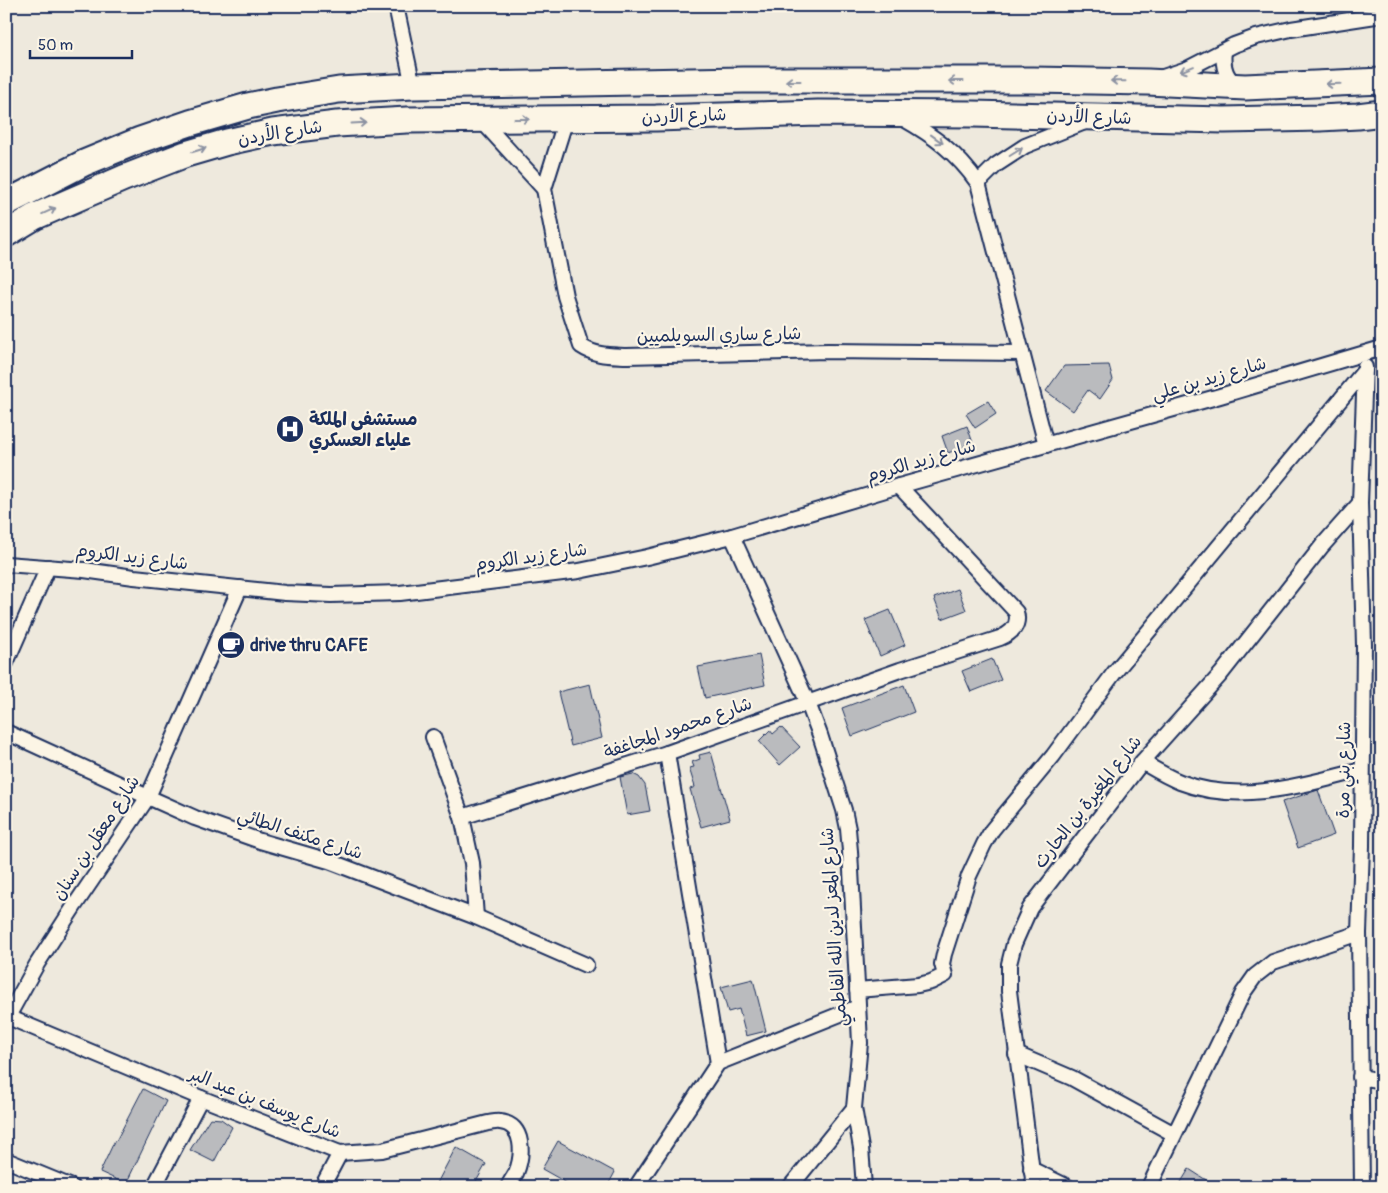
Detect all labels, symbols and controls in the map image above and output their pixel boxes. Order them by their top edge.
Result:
scale bar [30,28,132,60]
text: 50 m [38,36,73,55]
one-way arrow [1180,64,1195,74]
one-way arrow [786,76,802,86]
one-way arrow [948,76,964,86]
one-way arrow [1111,76,1127,86]
one-way arrow [1325,79,1342,89]
street label: شارع الأردن [641,102,727,129]
street label: شارع الأردن [1046,103,1132,130]
street label: شارع الأردن [236,114,324,151]
one-way arrow [513,114,529,124]
one-way arrow [351,118,367,127]
one-way arrow [930,134,944,144]
one-way arrow [191,145,207,155]
one-way arrow [1008,147,1022,157]
one-way arrow [41,205,56,215]
street label: شارع ساري السويلميين [636,322,802,349]
street label: شارع زيد بن علي [1149,352,1270,410]
place label: مستشفى الملكة علياء العسكري [309,408,418,454]
hospital icon: مستشفى الملكة علياء العسكري [275,414,305,444]
street label: شارع زيد الكروم [864,434,979,490]
street label: شارع زيد الكروم [473,538,589,578]
street label: شارع زيد الكروم [74,539,189,577]
cafe icon: drive thru CAFE [216,630,246,660]
place label: drive thru CAFE [250,634,369,657]
street label: شارع محمود المجاغفة [601,692,755,764]
street label: شارع بني مرة [1332,721,1360,819]
street label: شارع المغيرة بن الحارث [1029,731,1147,873]
street label: شارع معقل بن سنان [47,771,145,905]
street label: شارع مكنف الطائي [233,803,365,869]
street label: شارع المعز لدين الله الفاطمي [816,826,856,1027]
street label: شارع يوسف بن عبد البر [184,1061,344,1144]

